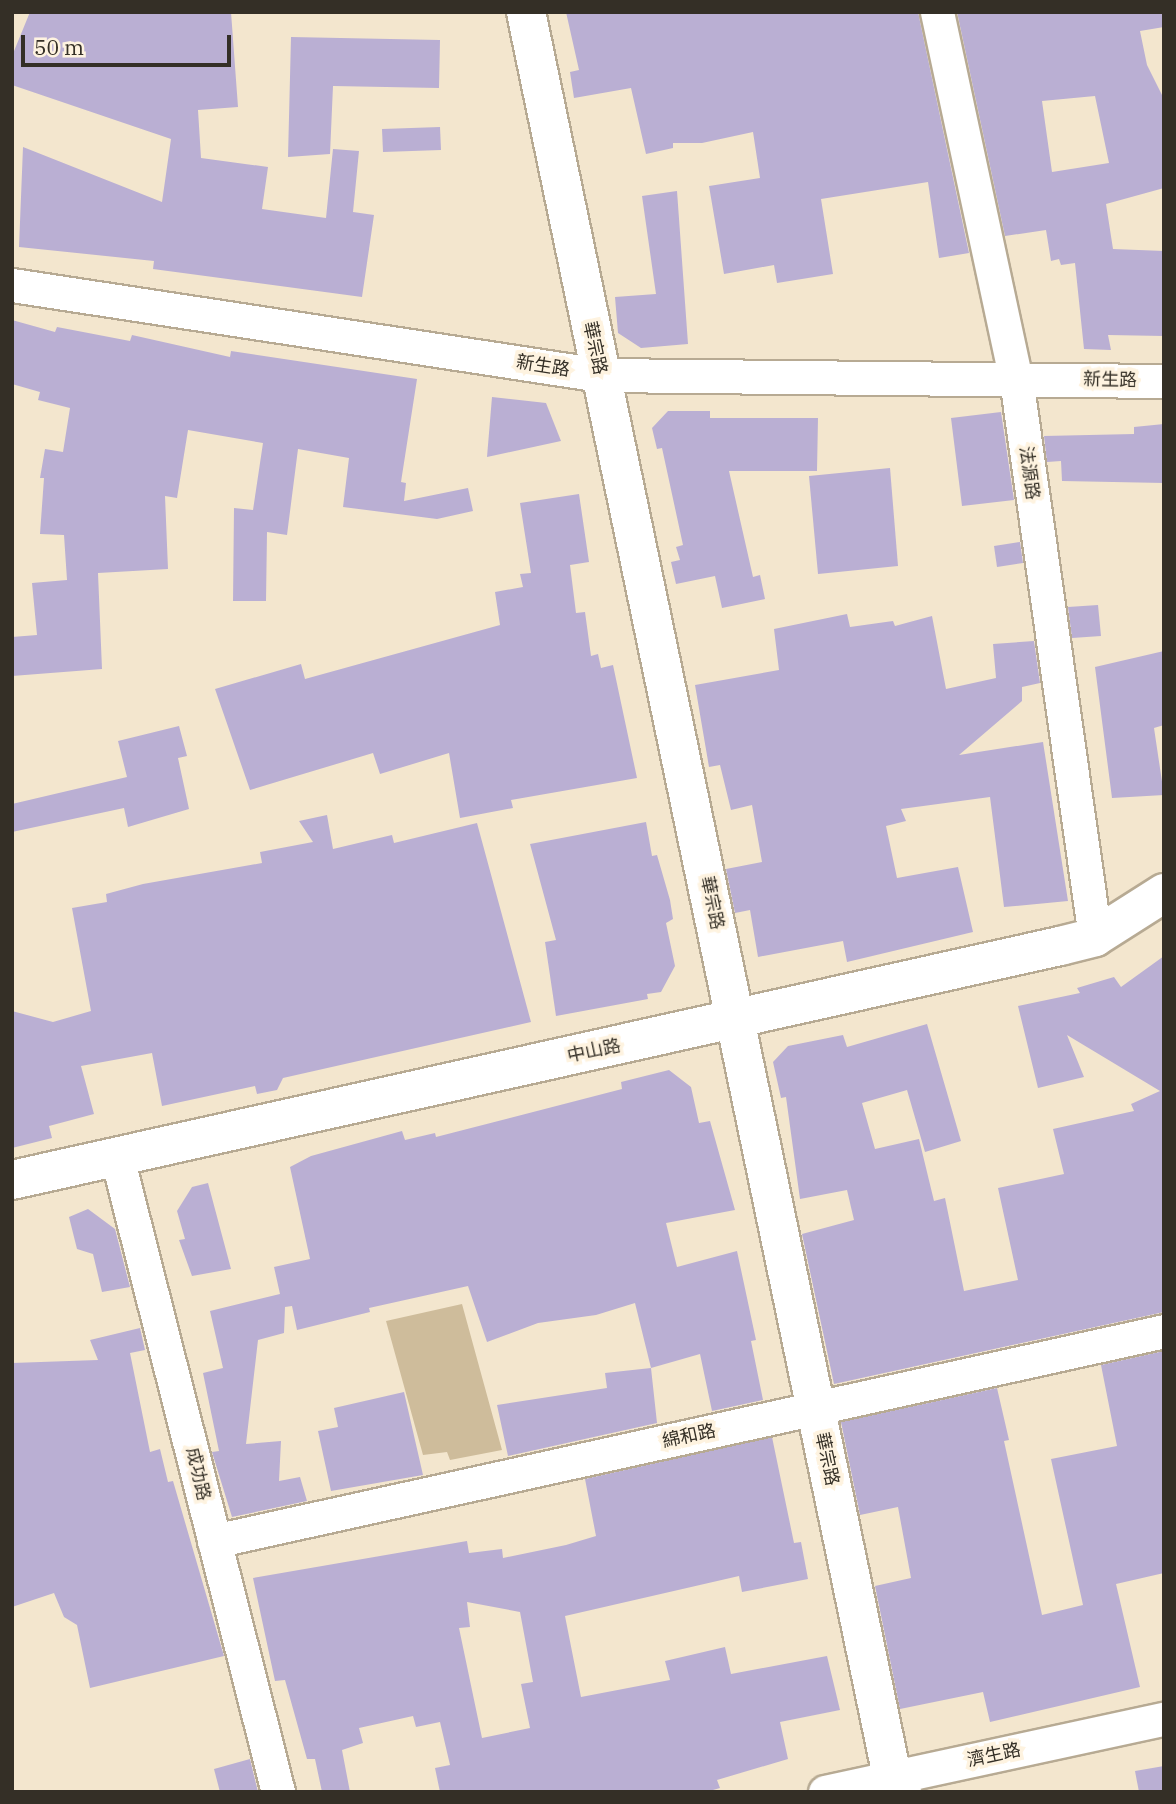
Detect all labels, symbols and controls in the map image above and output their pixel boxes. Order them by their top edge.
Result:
scale bar [24,21,234,65]
text: 50 m [34,33,84,61]
street label: 華宗路 [579,319,611,377]
street label: 新生路 [515,351,571,381]
street label: 新生路 [1083,369,1137,391]
street label: 法源路 [1015,445,1043,501]
street label: 華宗路 [696,874,728,932]
street label: 中山路 [565,1035,623,1067]
street label: 綿和路 [660,1420,718,1452]
street label: 華宗路 [811,1430,843,1488]
street label: 成功路 [181,1445,215,1503]
street label: 濟生路 [965,1739,1023,1771]

